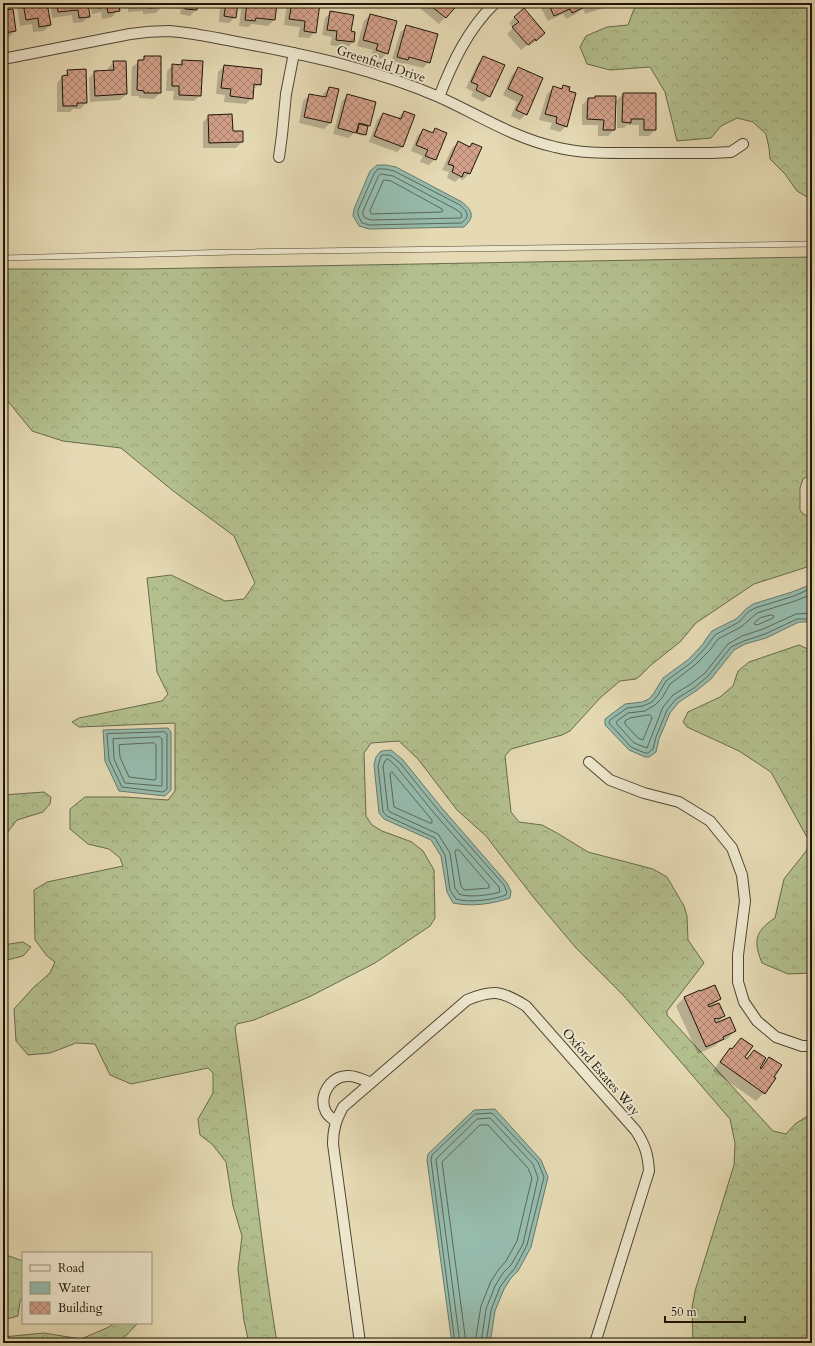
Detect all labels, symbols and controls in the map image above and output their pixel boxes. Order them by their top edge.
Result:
street label: Greenfield Drive [334,41,428,87]
street label: Oxford Estates Way [558,1024,644,1120]
legend [22,1252,152,1324]
text: Road [58,1260,85,1276]
text: Water [57,1280,91,1296]
scale bar [665,1298,745,1324]
text: Building [58,1300,103,1316]
text: 50 m [671,1304,698,1320]

